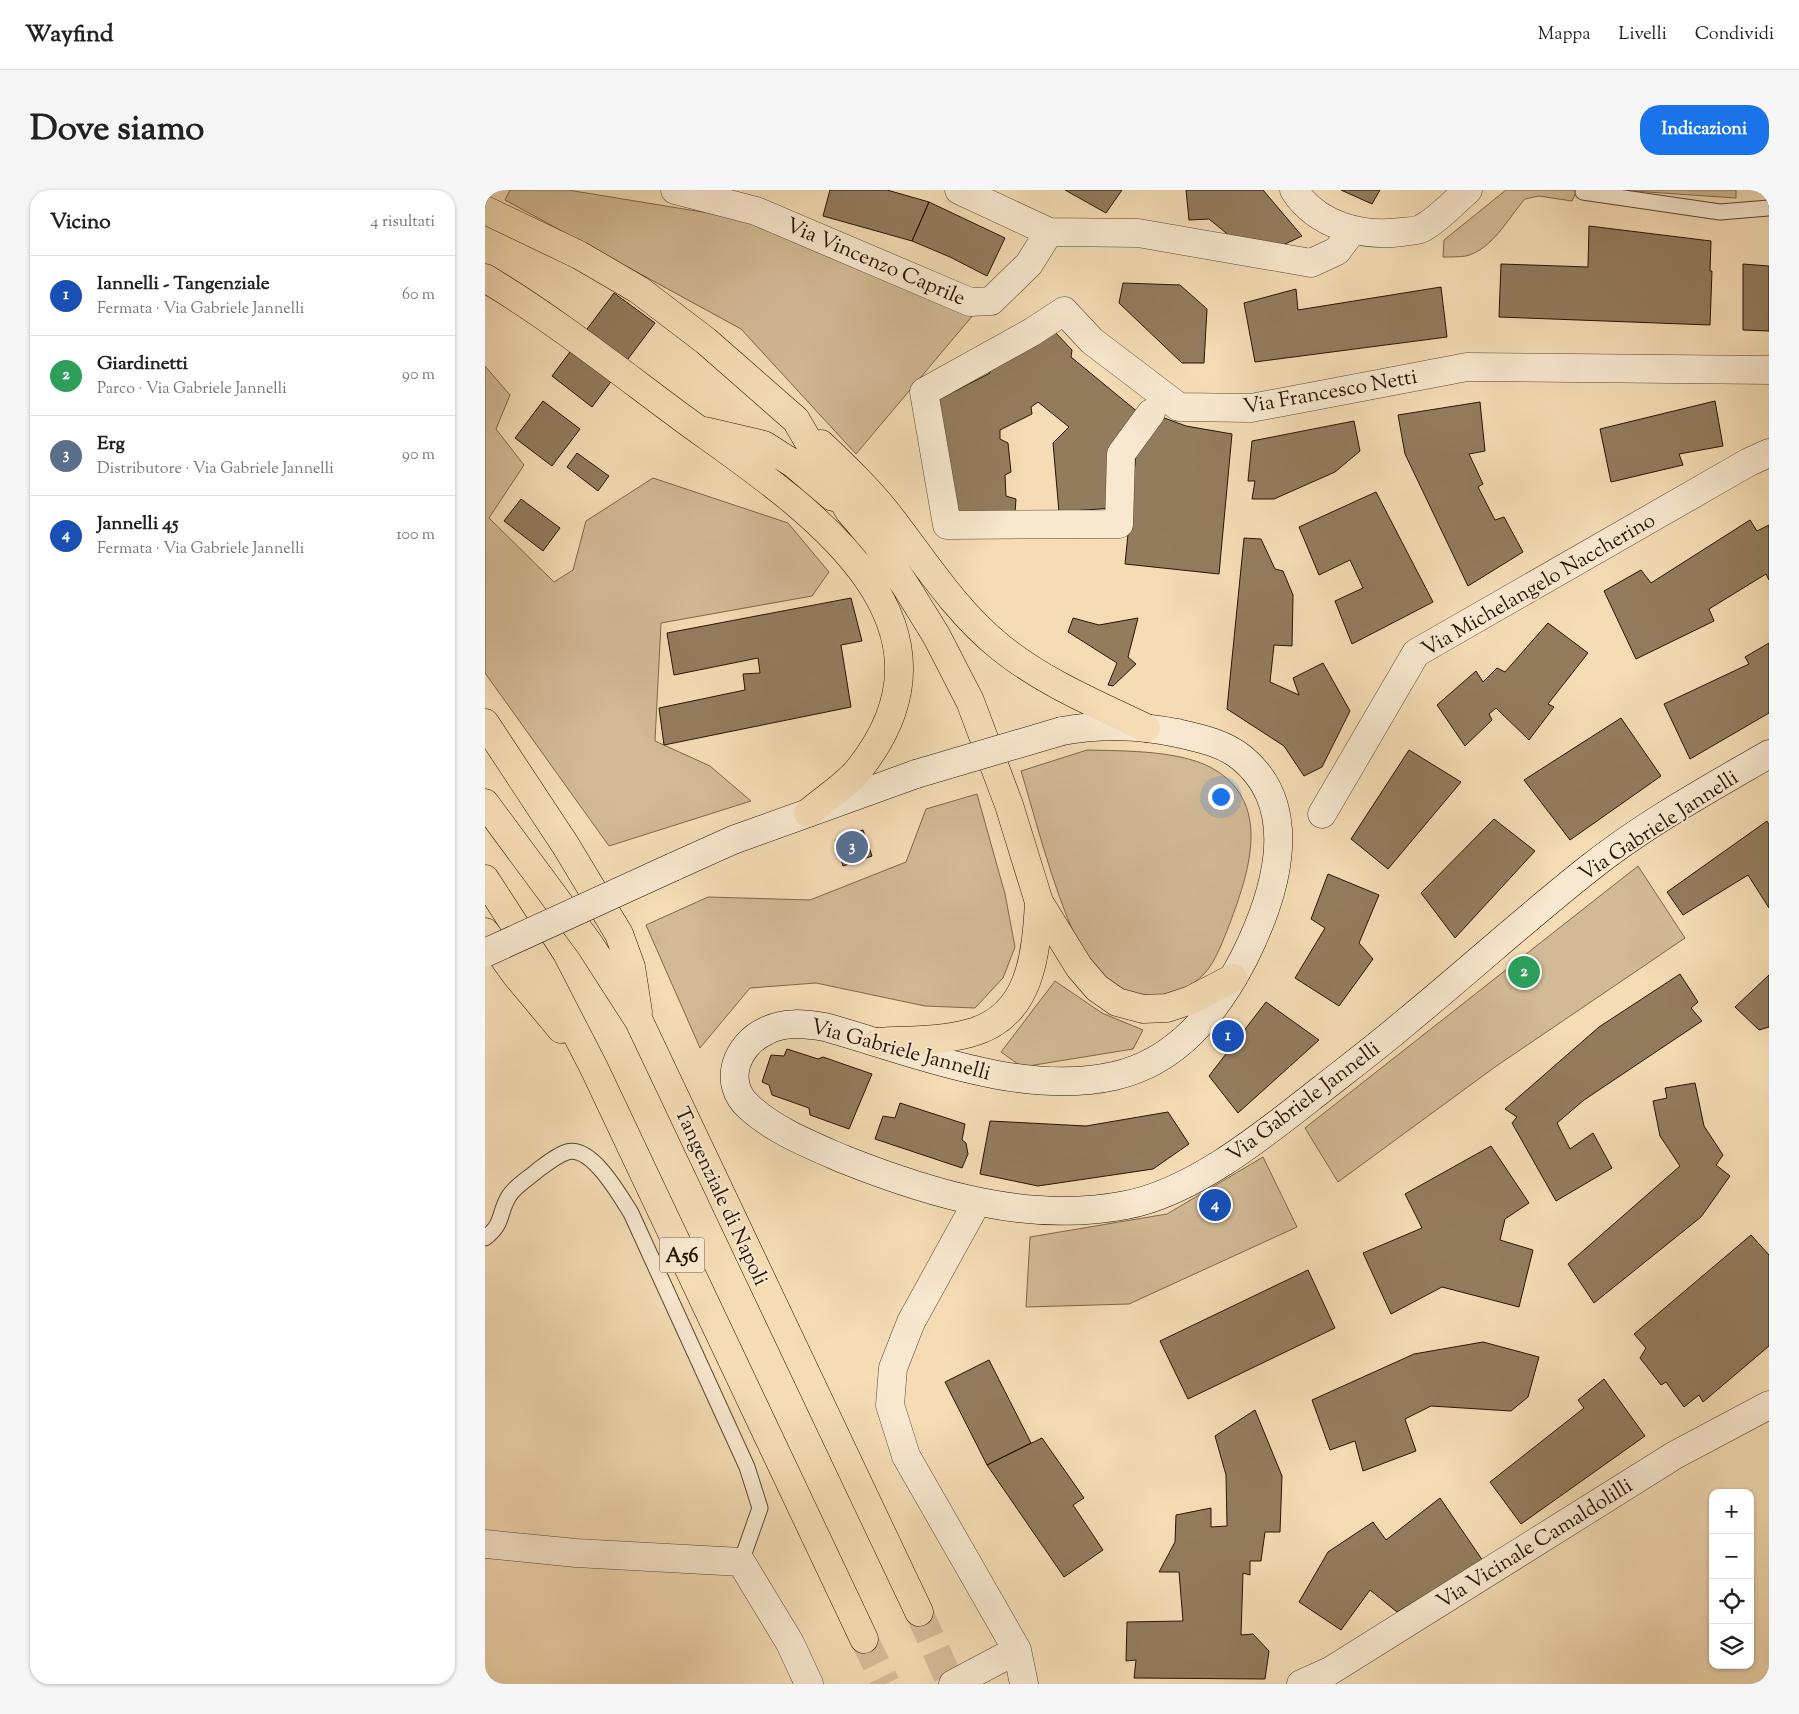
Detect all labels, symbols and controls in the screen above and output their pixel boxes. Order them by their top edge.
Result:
text: Wayfind [25,18,113,52]
text: Mappa [1538,22,1591,48]
text: Livelli [1619,22,1667,48]
text: Condividi [1695,22,1774,48]
text: Dove siamo [30,105,204,156]
button: Indicazioni [1640,105,1769,155]
text: Vicino [50,208,111,238]
text: 4 risultati [370,211,435,234]
street label: Via Vincenzo Caprile [781,211,970,314]
text: Iannelli - Tangenziale [97,271,270,298]
text: 1 [63,284,69,307]
text: 60 m [402,284,435,307]
text: Fermata · Via Gabriele Jannelli [97,298,304,321]
text: Giardinetti [97,351,188,378]
street label: Via Francesco Netti [1241,363,1420,423]
text: 2 [62,364,70,387]
text: 90 m [402,364,435,387]
text: Parco · Via Gabriele Jannelli [97,378,287,401]
text: Erg [97,431,125,458]
text: 3 [63,444,69,467]
text: 90 m [402,444,435,467]
text: Distributore · Via Gabriele Jannelli [97,458,334,481]
street label: Via Michelangelo Naccherino [1416,506,1662,665]
text: Jannelli 45 [97,511,178,538]
text: 4 [62,524,70,547]
text: 100 m [396,524,435,547]
text: Fermata · Via Gabriele Jannelli [97,538,304,561]
street label: Via Gabriele Jannelli [1573,764,1745,890]
your location [1208,784,1234,810]
pin: 3 [836,828,868,866]
pin: 2 [1508,953,1540,991]
street label: Via Gabriele Jannelli [807,1012,994,1089]
pin: 1 [1212,1017,1244,1055]
street label: Via Gabriele Jannelli [1221,1035,1387,1170]
street label: Tangenziale di Napoli [666,1103,775,1291]
pin: 4 [1199,1186,1231,1224]
road number: A56 [659,1238,705,1272]
street label: Via Vicinale Camaldolilli [1431,1472,1639,1617]
map controls [1709,1489,1754,1669]
button: + [1709,1489,1754,1534]
button: − [1709,1534,1754,1579]
button: locate [1709,1579,1754,1624]
button: layers [1709,1624,1754,1669]

